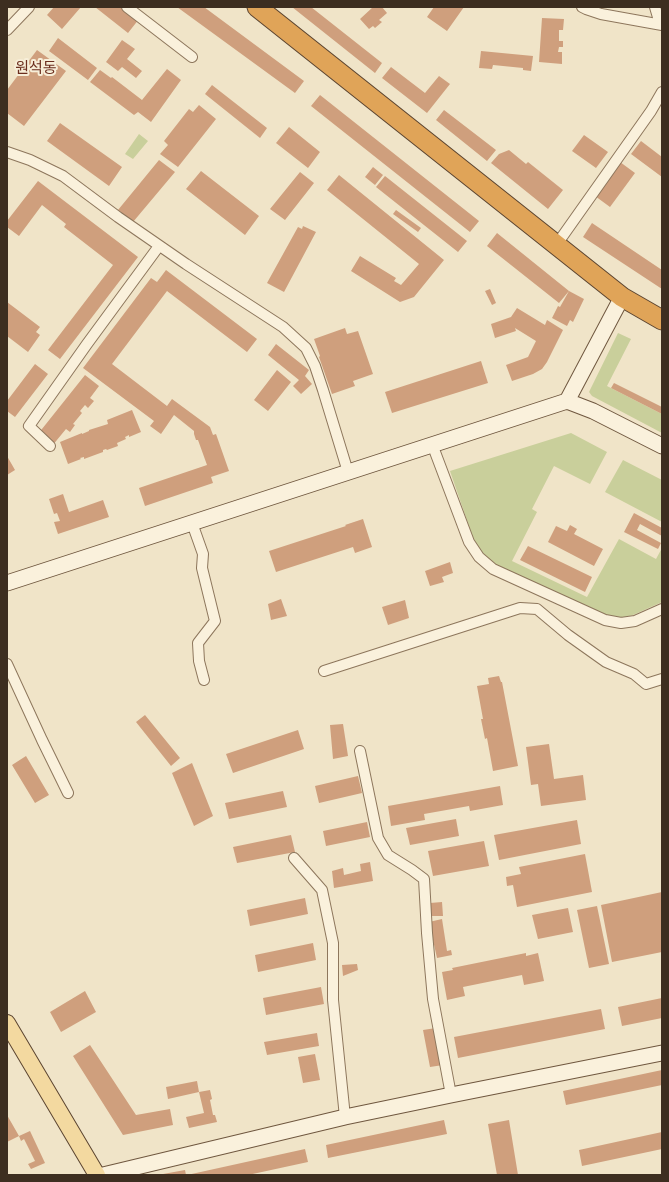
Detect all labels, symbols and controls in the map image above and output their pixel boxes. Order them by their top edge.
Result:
district label: 원석동 [15,60,57,78]

